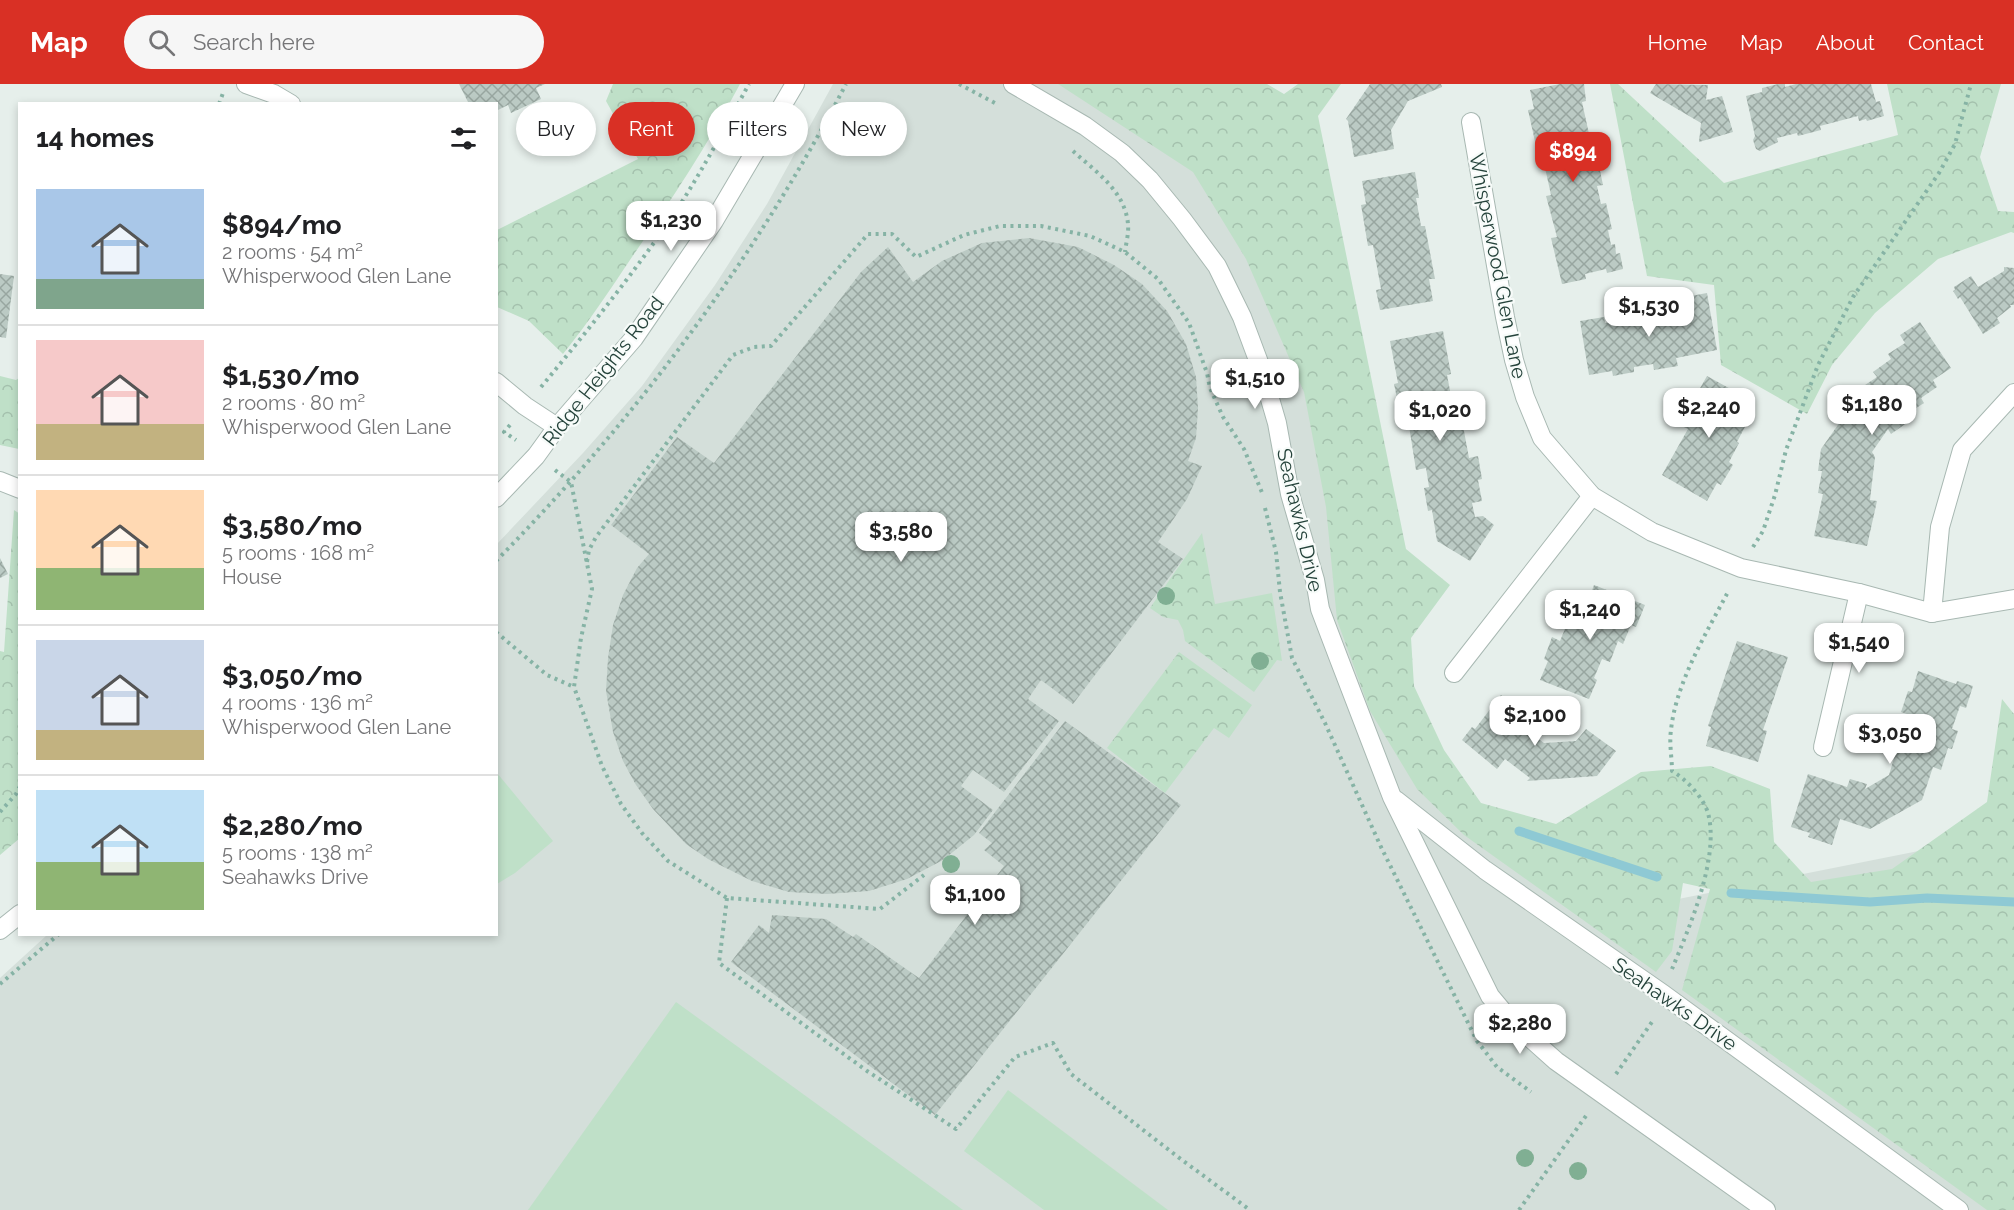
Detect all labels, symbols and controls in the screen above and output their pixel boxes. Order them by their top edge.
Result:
search box [124,15,544,69]
text: Map [30,26,88,59]
icon: search [145,26,178,59]
text: Search here [193,29,315,55]
text: Home [1648,30,1707,55]
text: Map [1740,30,1783,55]
text: About [1816,30,1875,55]
text: Contact [1908,30,1984,55]
chip: Buy [516,102,596,156]
chip: Rent [608,102,695,156]
chip: Filters [707,102,808,156]
chip: New [820,102,907,156]
icon: filters [447,122,480,155]
text: 14 homes [36,123,154,153]
pin: $894 [1537,132,1609,183]
text: $894 [1549,139,1597,163]
street label: Whisperwood Glen Lane [1464,151,1532,381]
pin: $1,230 [622,201,720,252]
text: $1,230 [640,208,702,232]
text: $894/mo [222,210,342,240]
icon: home [84,213,156,285]
text: 2 rooms · 54 m² [222,240,363,264]
text: Whisperwood Glen Lane [222,264,451,288]
pin: $1,530 [1600,287,1698,338]
street label: Ridge Heights Road [537,292,669,450]
text: $1,530 [1618,294,1680,318]
pin: $1,510 [1206,359,1304,410]
text: $1,530/mo [222,361,359,391]
icon: home [84,364,156,436]
text: $1,510 [1225,366,1285,390]
pin: $1,180 [1823,385,1921,436]
pin: $2,240 [1660,388,1758,439]
text: 2 rooms · 80 m² [222,391,365,415]
pin: $1,020 [1391,391,1489,442]
text: $1,180 [1841,392,1903,416]
text: $2,240 [1677,395,1741,419]
text: $1,020 [1408,398,1472,422]
text: Whisperwood Glen Lane [222,415,451,439]
street label: Seahawks Drive [1272,446,1328,594]
text: $3,580/mo [222,511,362,541]
pin: $3,580 [852,512,950,563]
icon: home [84,514,156,586]
text: $3,580 [869,519,933,543]
text: 5 rooms · 168 m² [222,541,374,565]
text: House [222,565,282,589]
pin: $1,240 [1541,590,1639,641]
text: $1,240 [1559,597,1621,621]
pin: $1,540 [1810,623,1908,674]
text: $1,540 [1828,630,1890,654]
text: $3,050/mo [222,661,362,691]
icon: home [84,664,156,736]
text: 4 rooms · 136 m² [222,691,373,715]
pin: $2,100 [1486,696,1584,747]
text: $2,100 [1503,703,1567,727]
pin: $3,050 [1841,714,1939,765]
text: Whisperwood Glen Lane [222,715,451,739]
text: $3,050 [1858,721,1922,745]
text: $2,280/mo [222,811,363,841]
icon: home [84,814,156,886]
text: 5 rooms · 138 m² [222,841,373,865]
text: Seahawks Drive [222,865,368,889]
pin: $1,100 [926,875,1024,926]
text: $1,100 [944,882,1006,906]
street label: Seahawks Drive [1608,952,1742,1056]
pin: $2,280 [1471,1004,1569,1055]
text: $2,280 [1488,1011,1552,1035]

